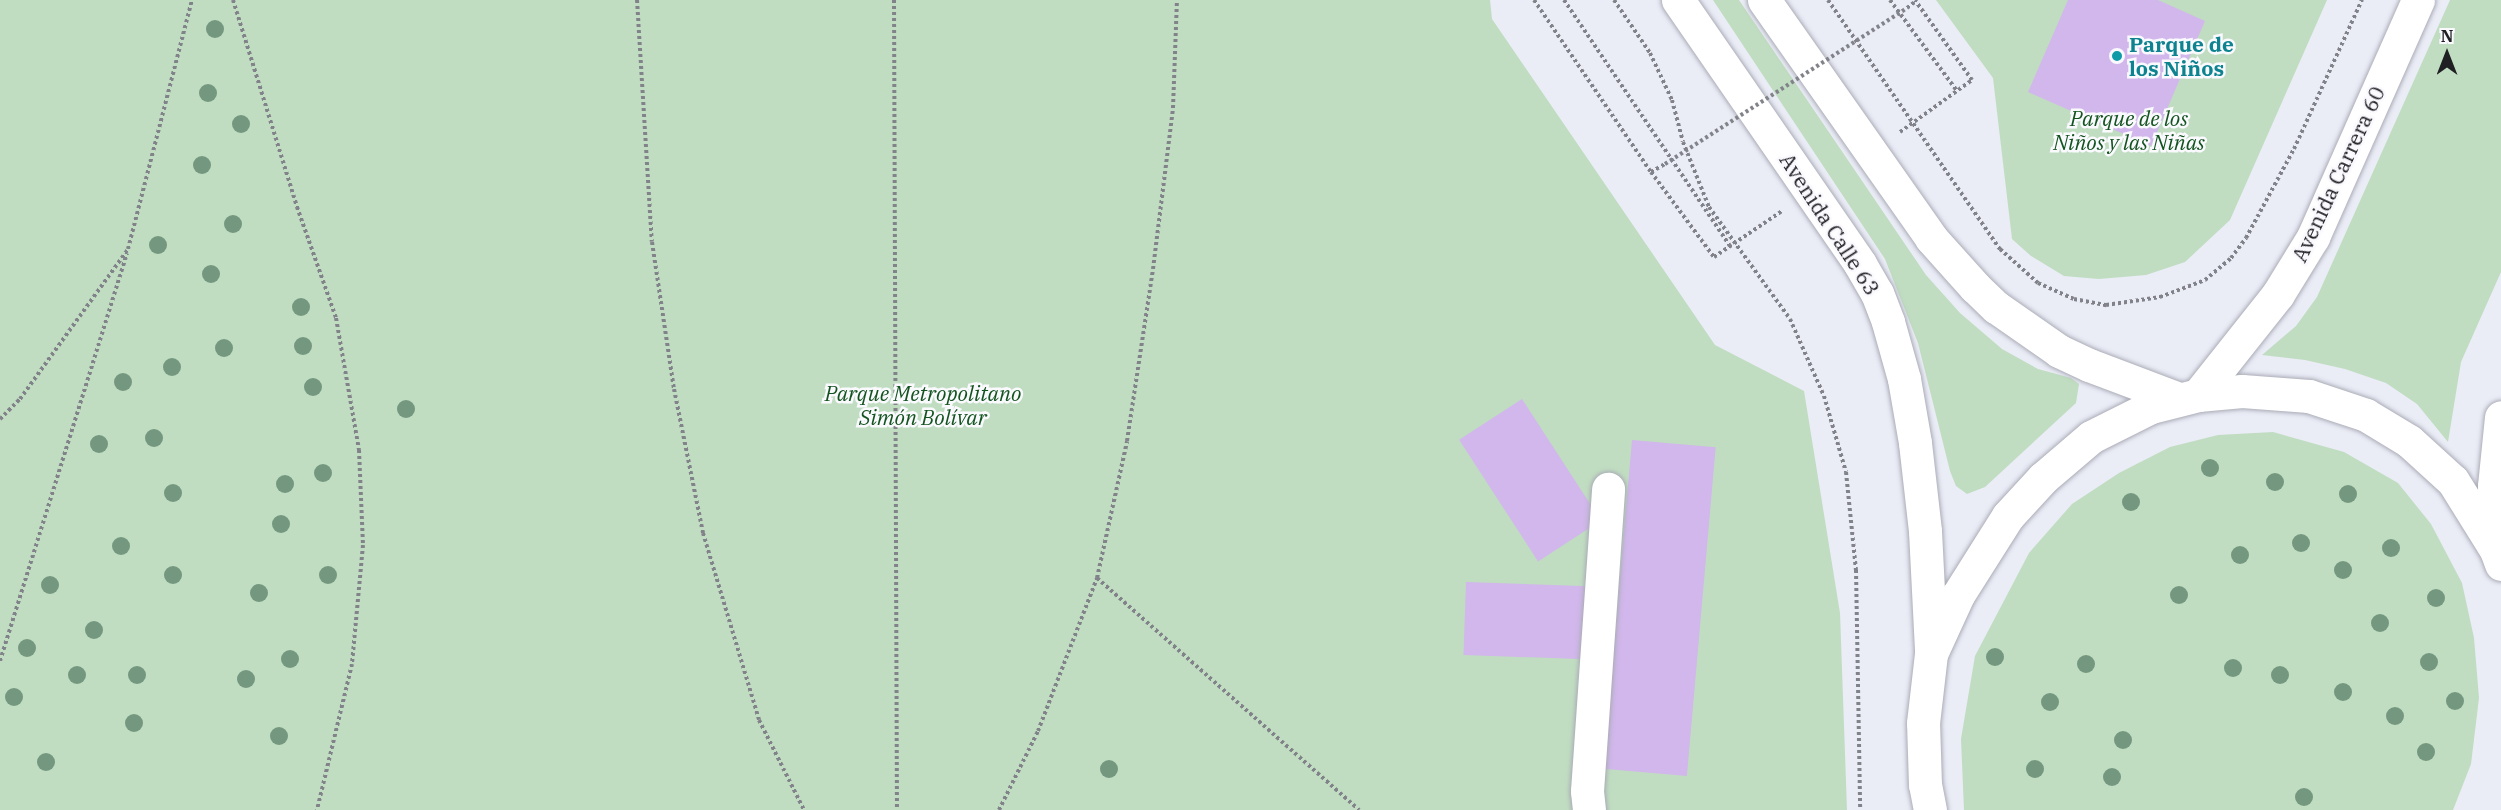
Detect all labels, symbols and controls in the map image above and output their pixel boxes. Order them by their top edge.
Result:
north arrow [2417,24,2477,84]
text: N [2441,26,2453,46]
place label: Parque de los Niños [2129,31,2234,81]
marker: Parque de los Niños [2110,49,2124,63]
street label: Avenida Carrera 60 [2286,82,2390,266]
park label: Parque de los Niños y las Niñas [2053,105,2205,155]
street label: Avenida Calle 63 [1775,148,1885,300]
park label: Parque Metropolitano Simón Bolívar [825,380,1021,430]

